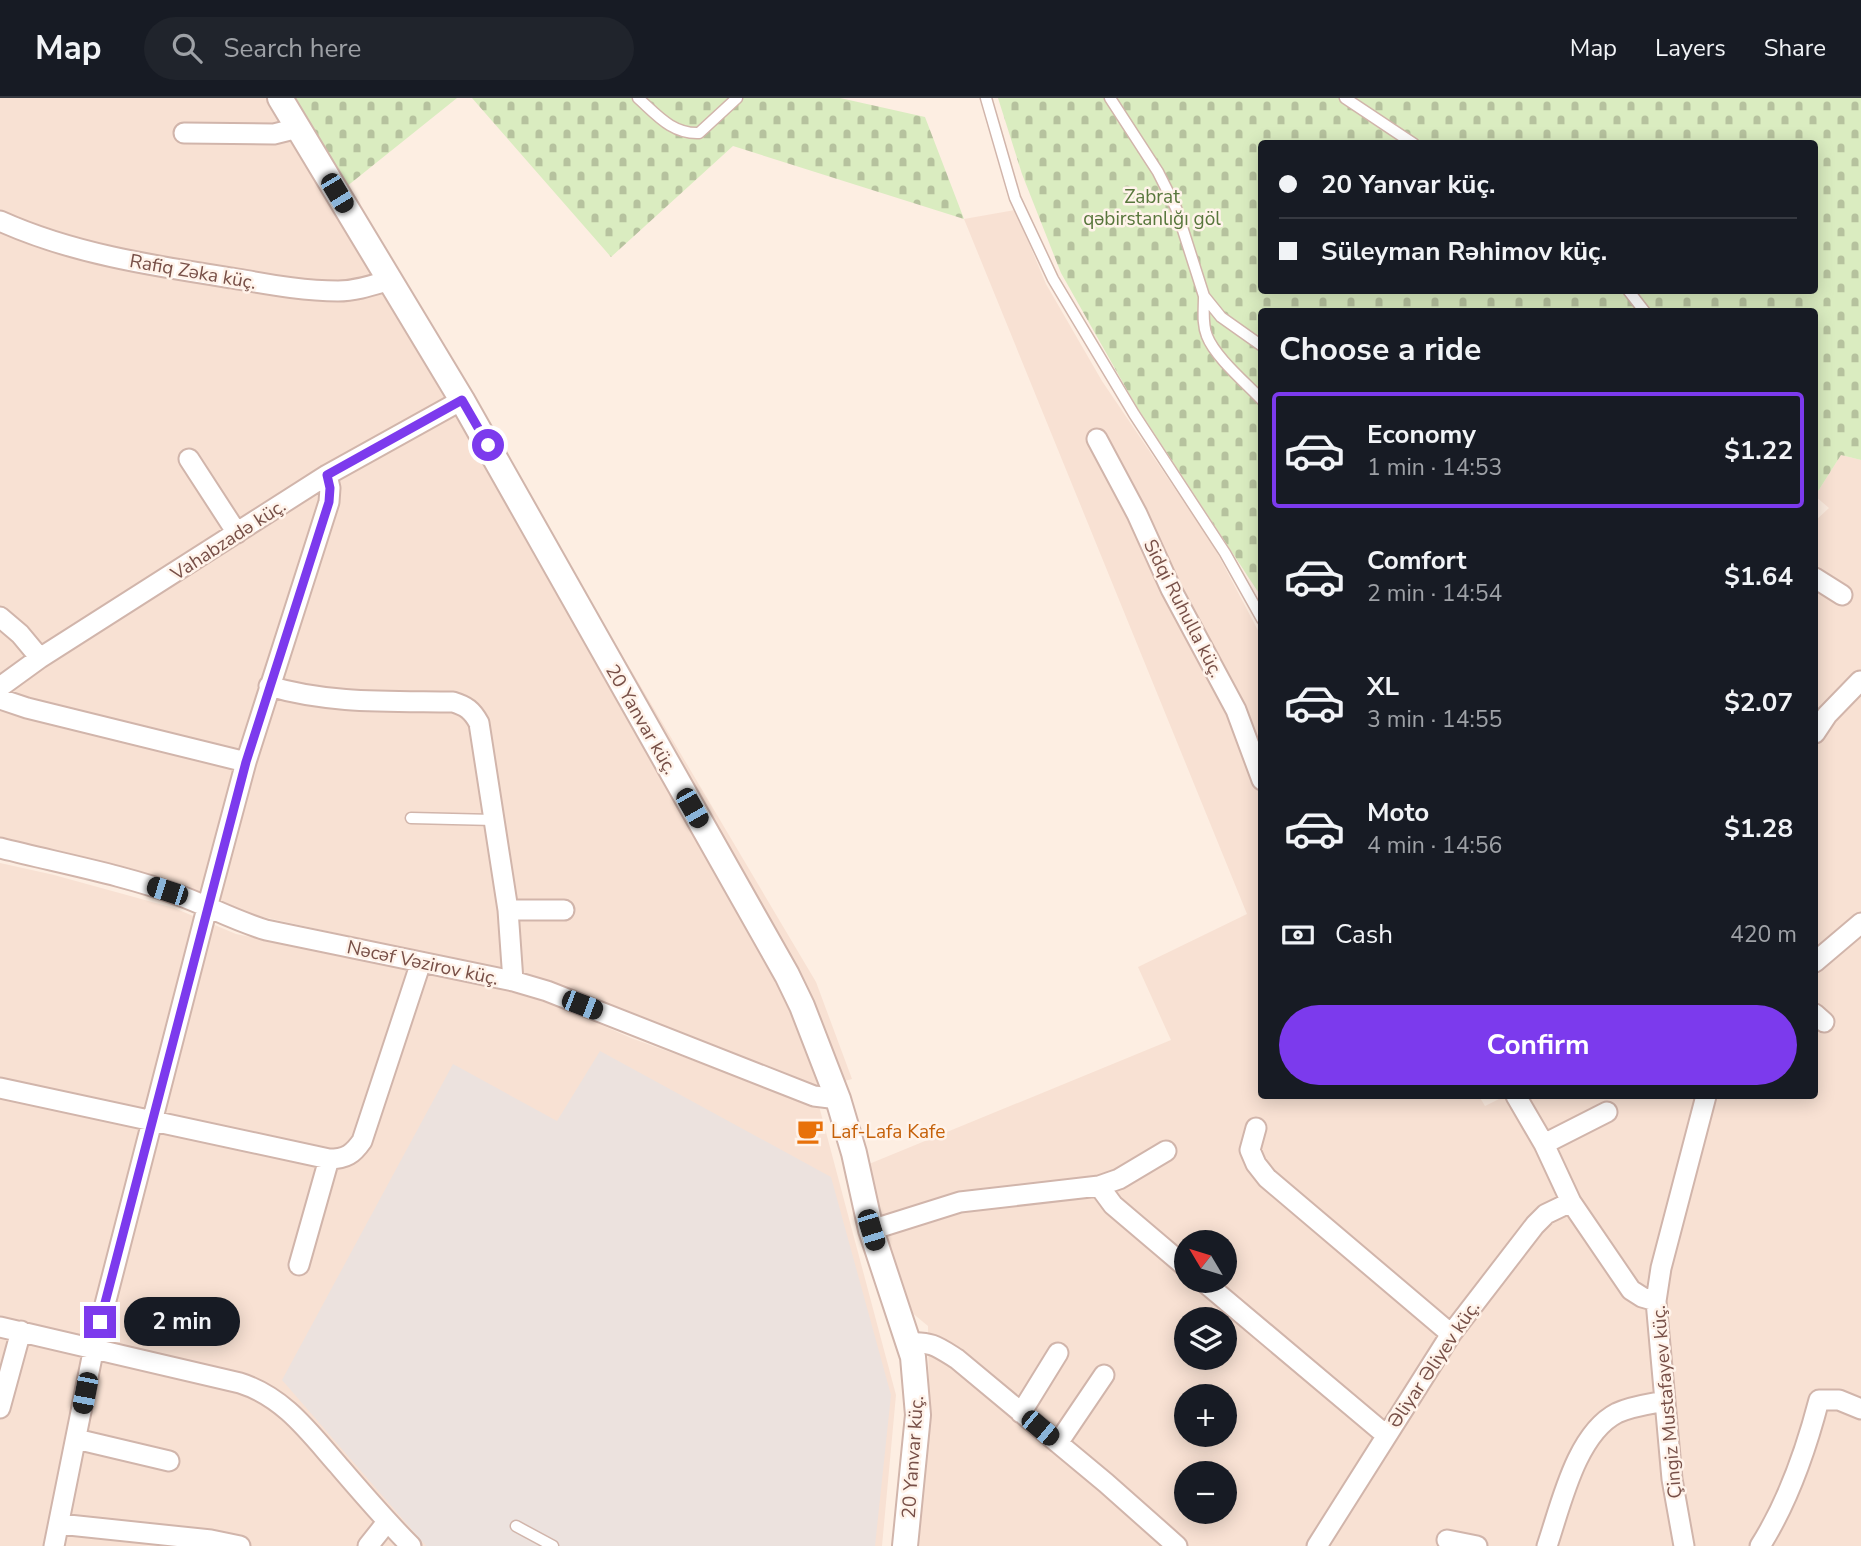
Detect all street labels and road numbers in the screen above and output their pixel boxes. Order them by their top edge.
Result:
street label: Rafiq Zəka küç. [127,248,258,296]
street label: Vahabzadə küç. [165,493,291,587]
street label: Sidqi Ruhulla küç. [1137,535,1229,682]
street label: 20 Yanvar küç. [599,660,683,779]
street label: Nəcəf Vəzirov küç. [345,934,501,992]
street label: Əliyar Əliyev küç. [1382,1296,1486,1433]
street label: Çingiz Mustafayev küç. [1646,1304,1688,1500]
street label: 20 Yanvar küç. [896,1395,930,1519]

